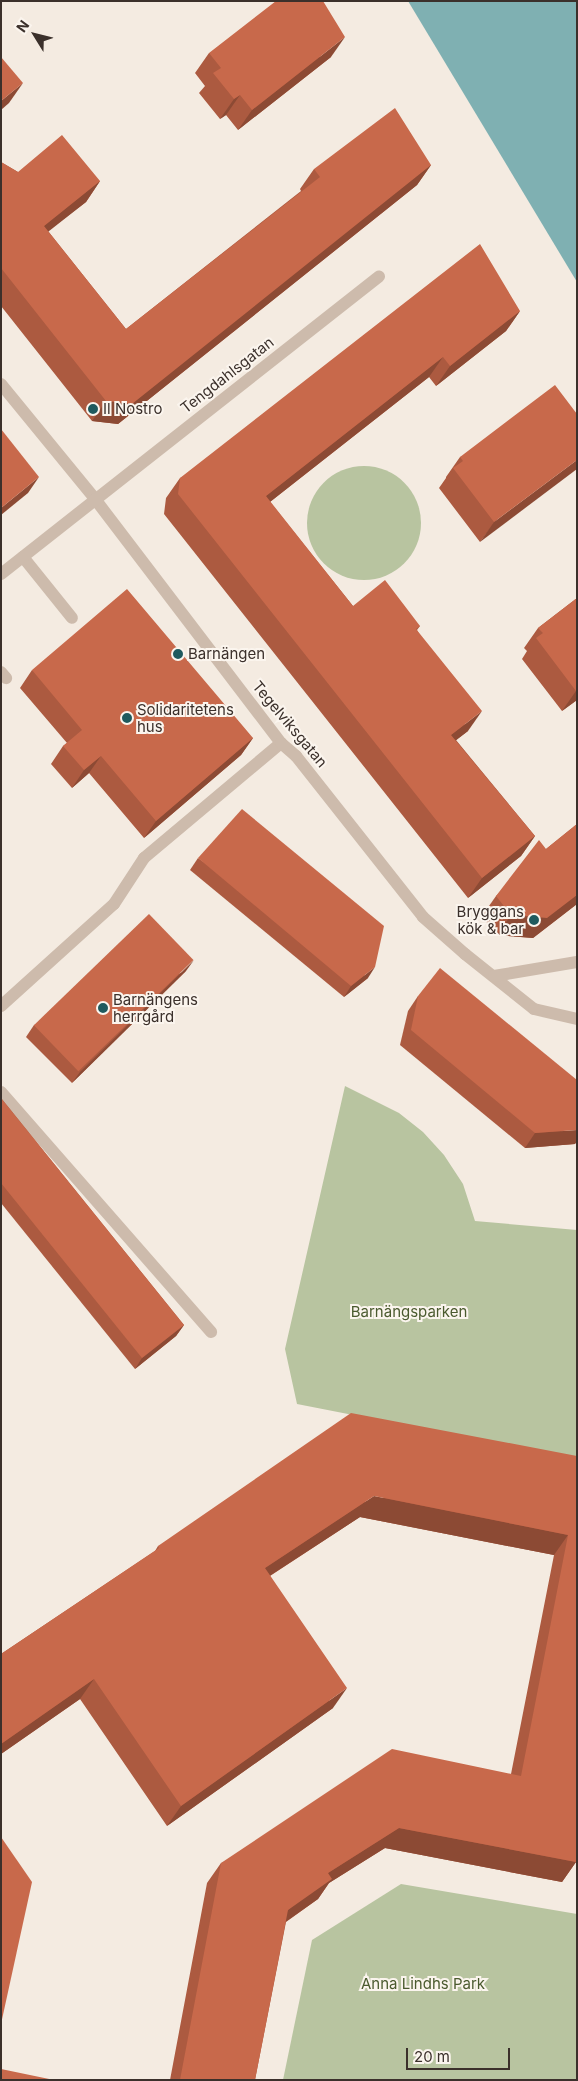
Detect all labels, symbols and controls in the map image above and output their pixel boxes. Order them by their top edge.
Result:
north arrow [10,10,60,60]
text: N [12,17,32,35]
street label: Tengdahlsgatan [177,333,277,417]
place label: Il Nostro [103,400,162,418]
marker: Il Nostro [87,403,99,415]
place label: Barnängen [188,645,265,663]
marker: Barnängen [172,648,184,660]
street label: Tegelviksgatan [249,677,331,771]
place label: Solidaritetens hus [137,700,234,735]
marker: Solidaritetens hus [121,712,133,724]
place label: Bryggans kök & bar [457,902,524,937]
marker: Bryggans kök & bar [528,914,540,926]
place label: Barnängens herrgård [113,990,198,1025]
marker: Barnängens herrgård [97,1002,109,1014]
park label: Barnängsparken [351,1303,467,1321]
park label: Anna Lindhs Park [361,1975,485,1993]
scale bar [408,2038,512,2070]
text: 20 m [414,2047,450,2066]

